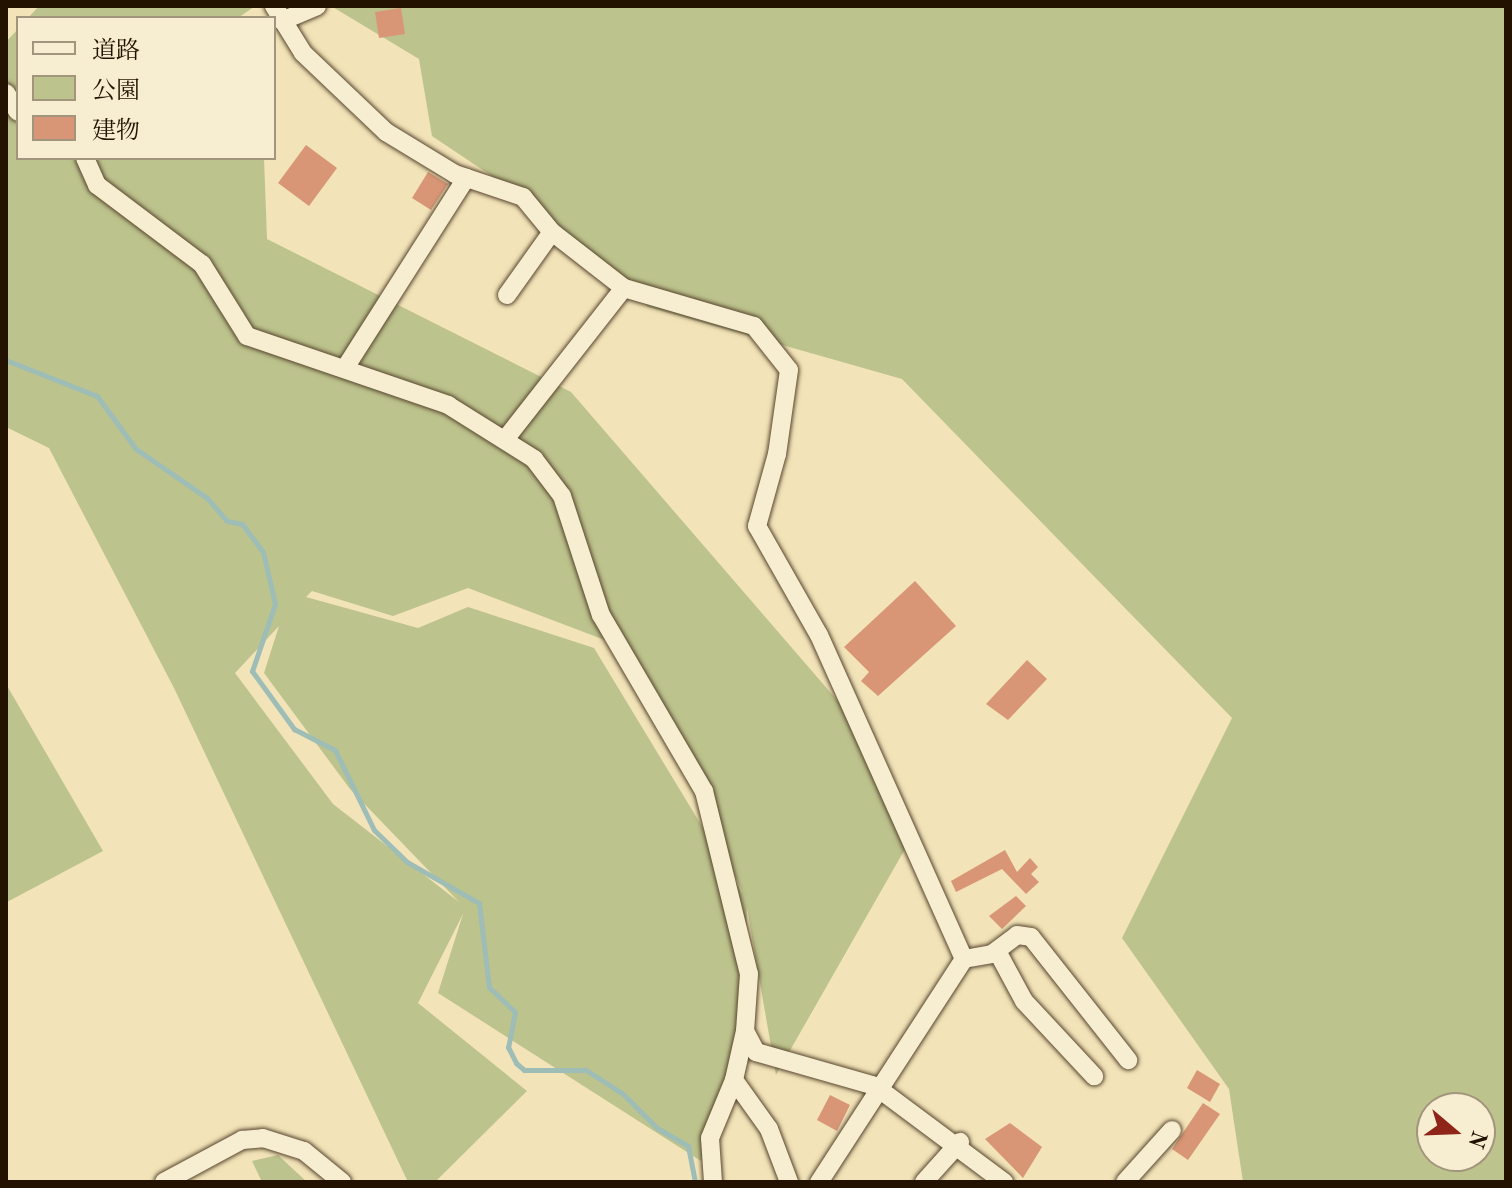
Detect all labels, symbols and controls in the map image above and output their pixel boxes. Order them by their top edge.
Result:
legend [16,16,276,160]
text: 道路 [92,40,140,64]
text: 公園 [92,80,140,104]
text: 建物 [92,120,140,144]
north arrow [1416,1092,1496,1172]
text: N [1464,1128,1490,1151]

